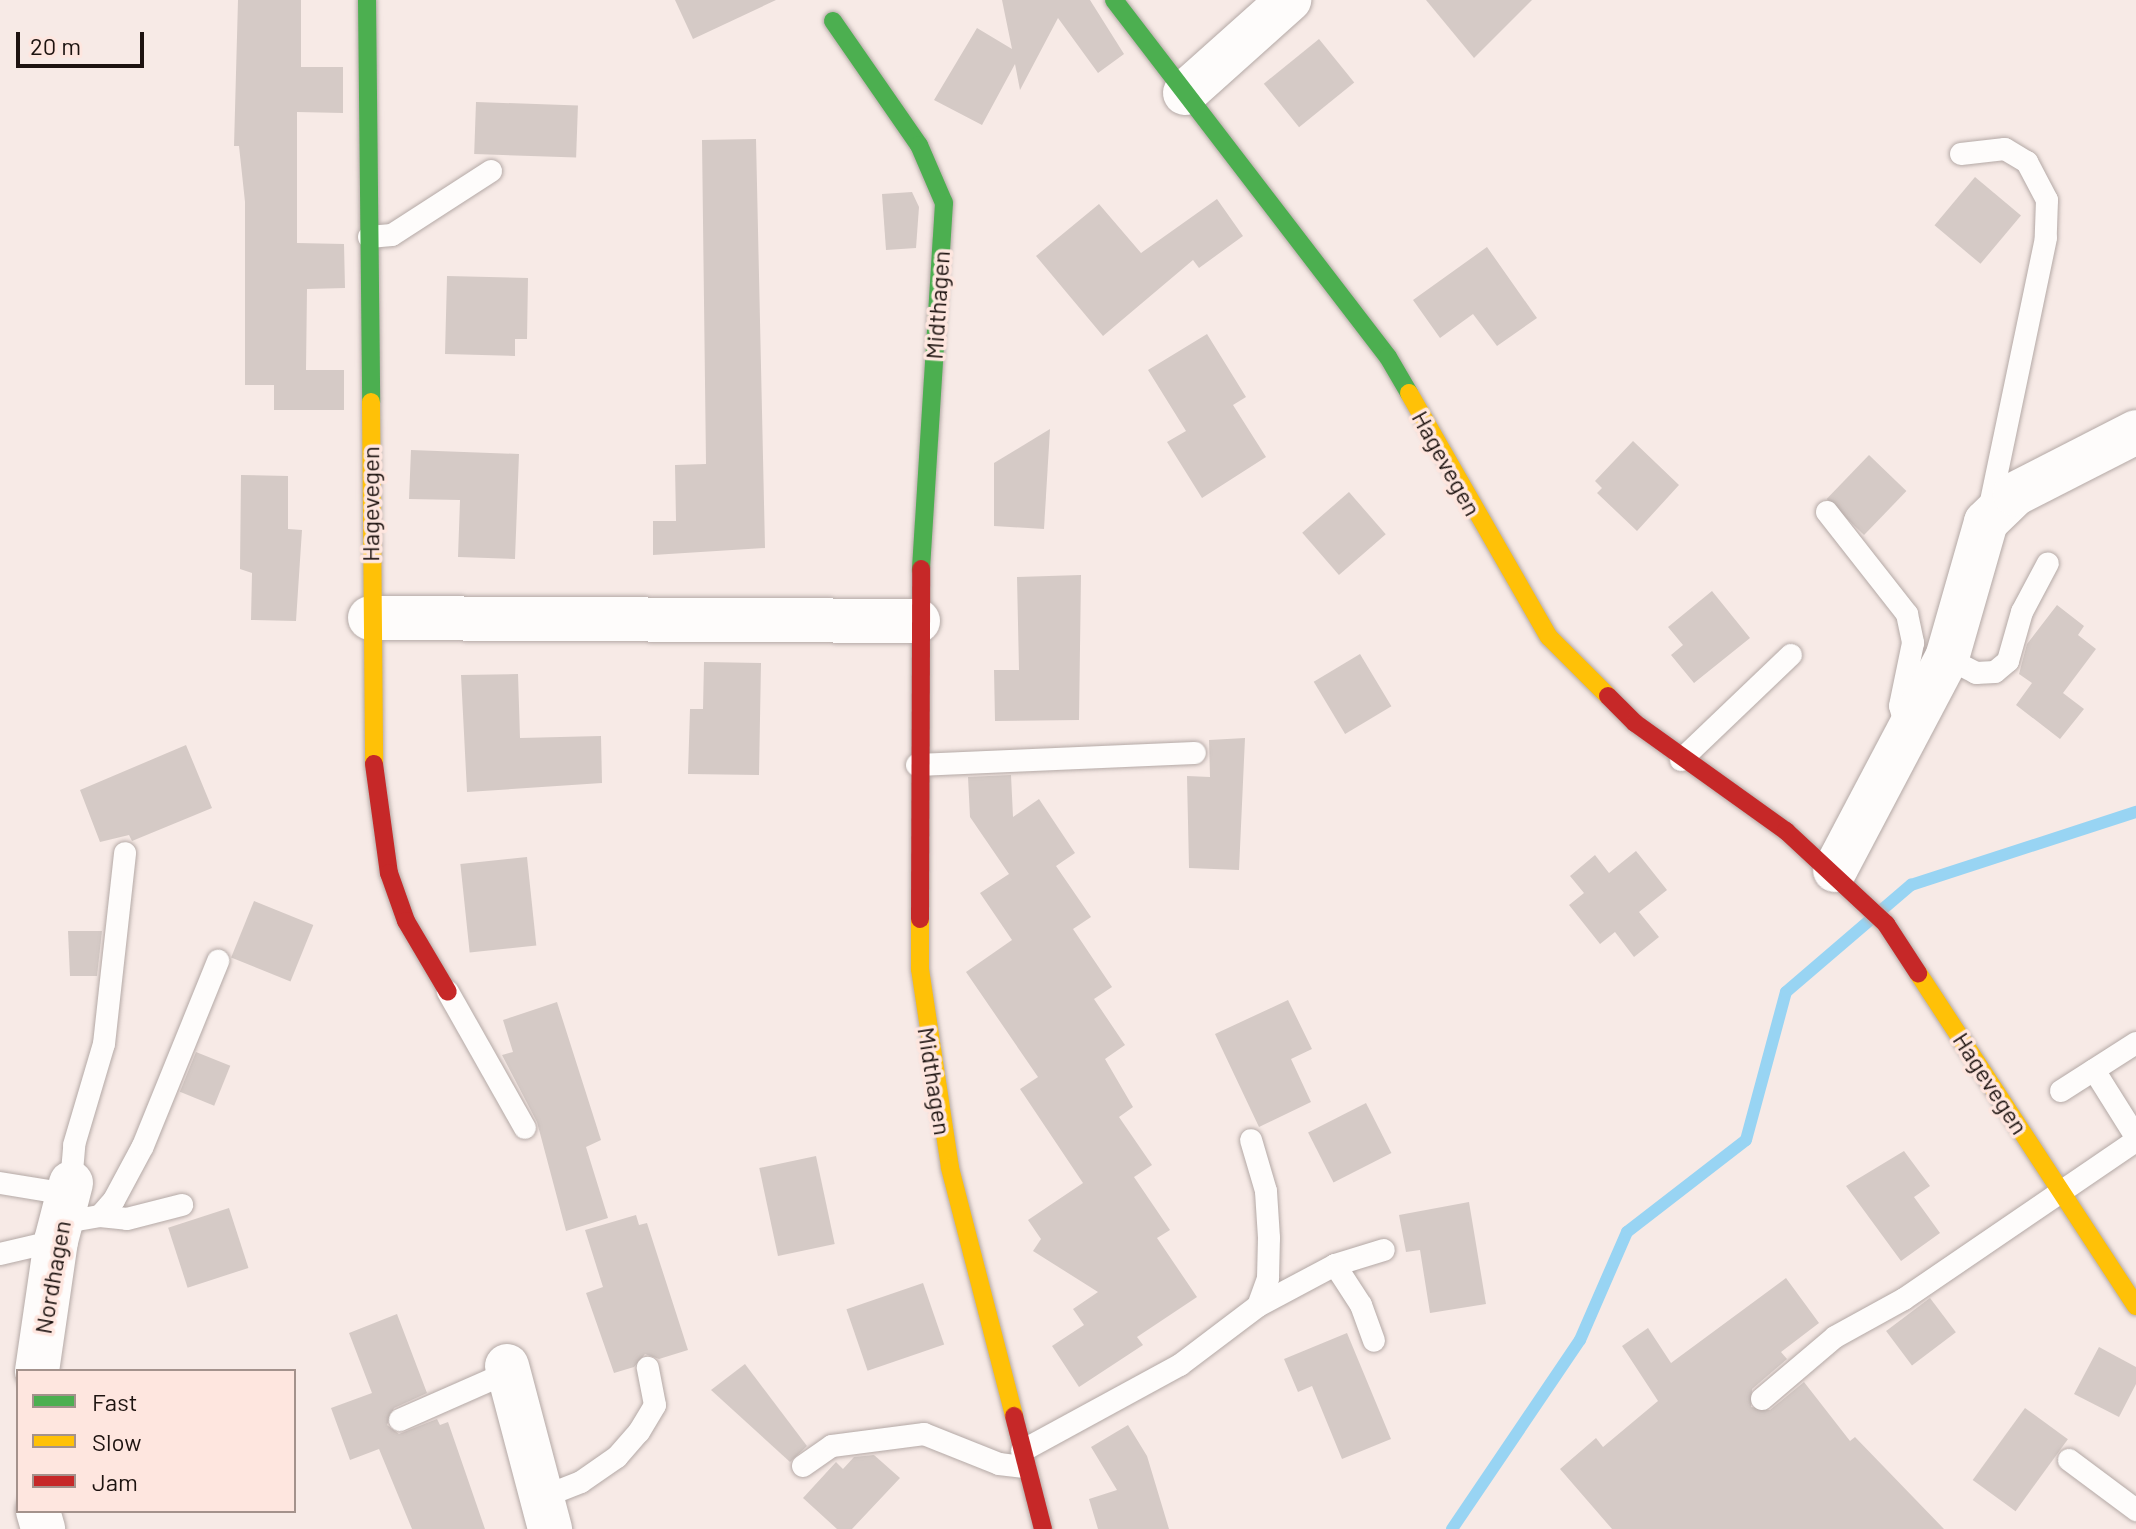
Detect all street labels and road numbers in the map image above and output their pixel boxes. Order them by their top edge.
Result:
street label: Midthagen [919,250,955,360]
street label: Hagevegen [1406,405,1488,521]
street label: Hagevegen [356,446,384,562]
street label: Midthagen [912,1025,958,1137]
street label: Hagevegen [1947,1027,2035,1139]
street label: Nordhagen [28,1218,76,1336]

